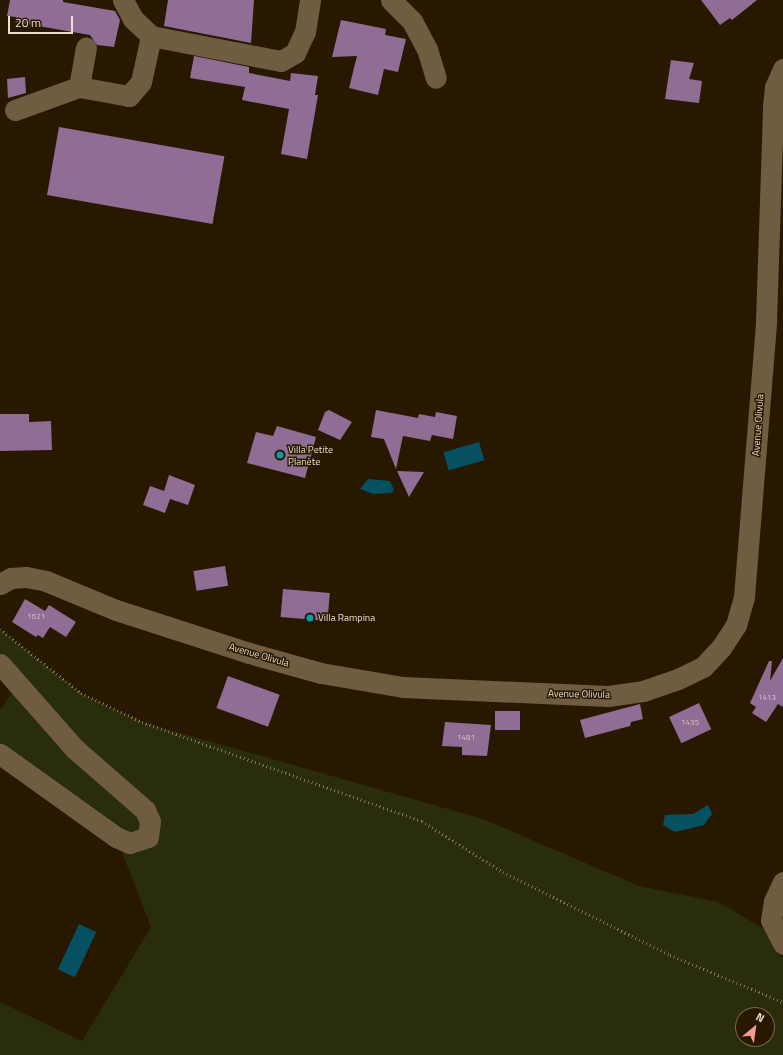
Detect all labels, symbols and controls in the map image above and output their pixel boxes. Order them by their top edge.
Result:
scale bar [10,8,75,34]
text: 20 m [15,13,41,32]
street label: Avenue Olivula [750,394,766,456]
place label: Villa Petite Planète [288,443,333,466]
marker: Villa Petite Planète [275,450,285,460]
house number: 1621 [27,612,45,622]
place label: Villa Rampina [318,612,375,624]
marker: Villa Rampina [305,613,315,623]
street label: Avenue Olivula [228,641,290,669]
street label: Avenue Olivula [548,687,610,701]
house number: 1413 [758,693,776,703]
house number: 1435 [681,718,699,728]
house number: 1481 [457,733,475,743]
north arrow [735,1007,775,1047]
text: N [753,1009,768,1026]

